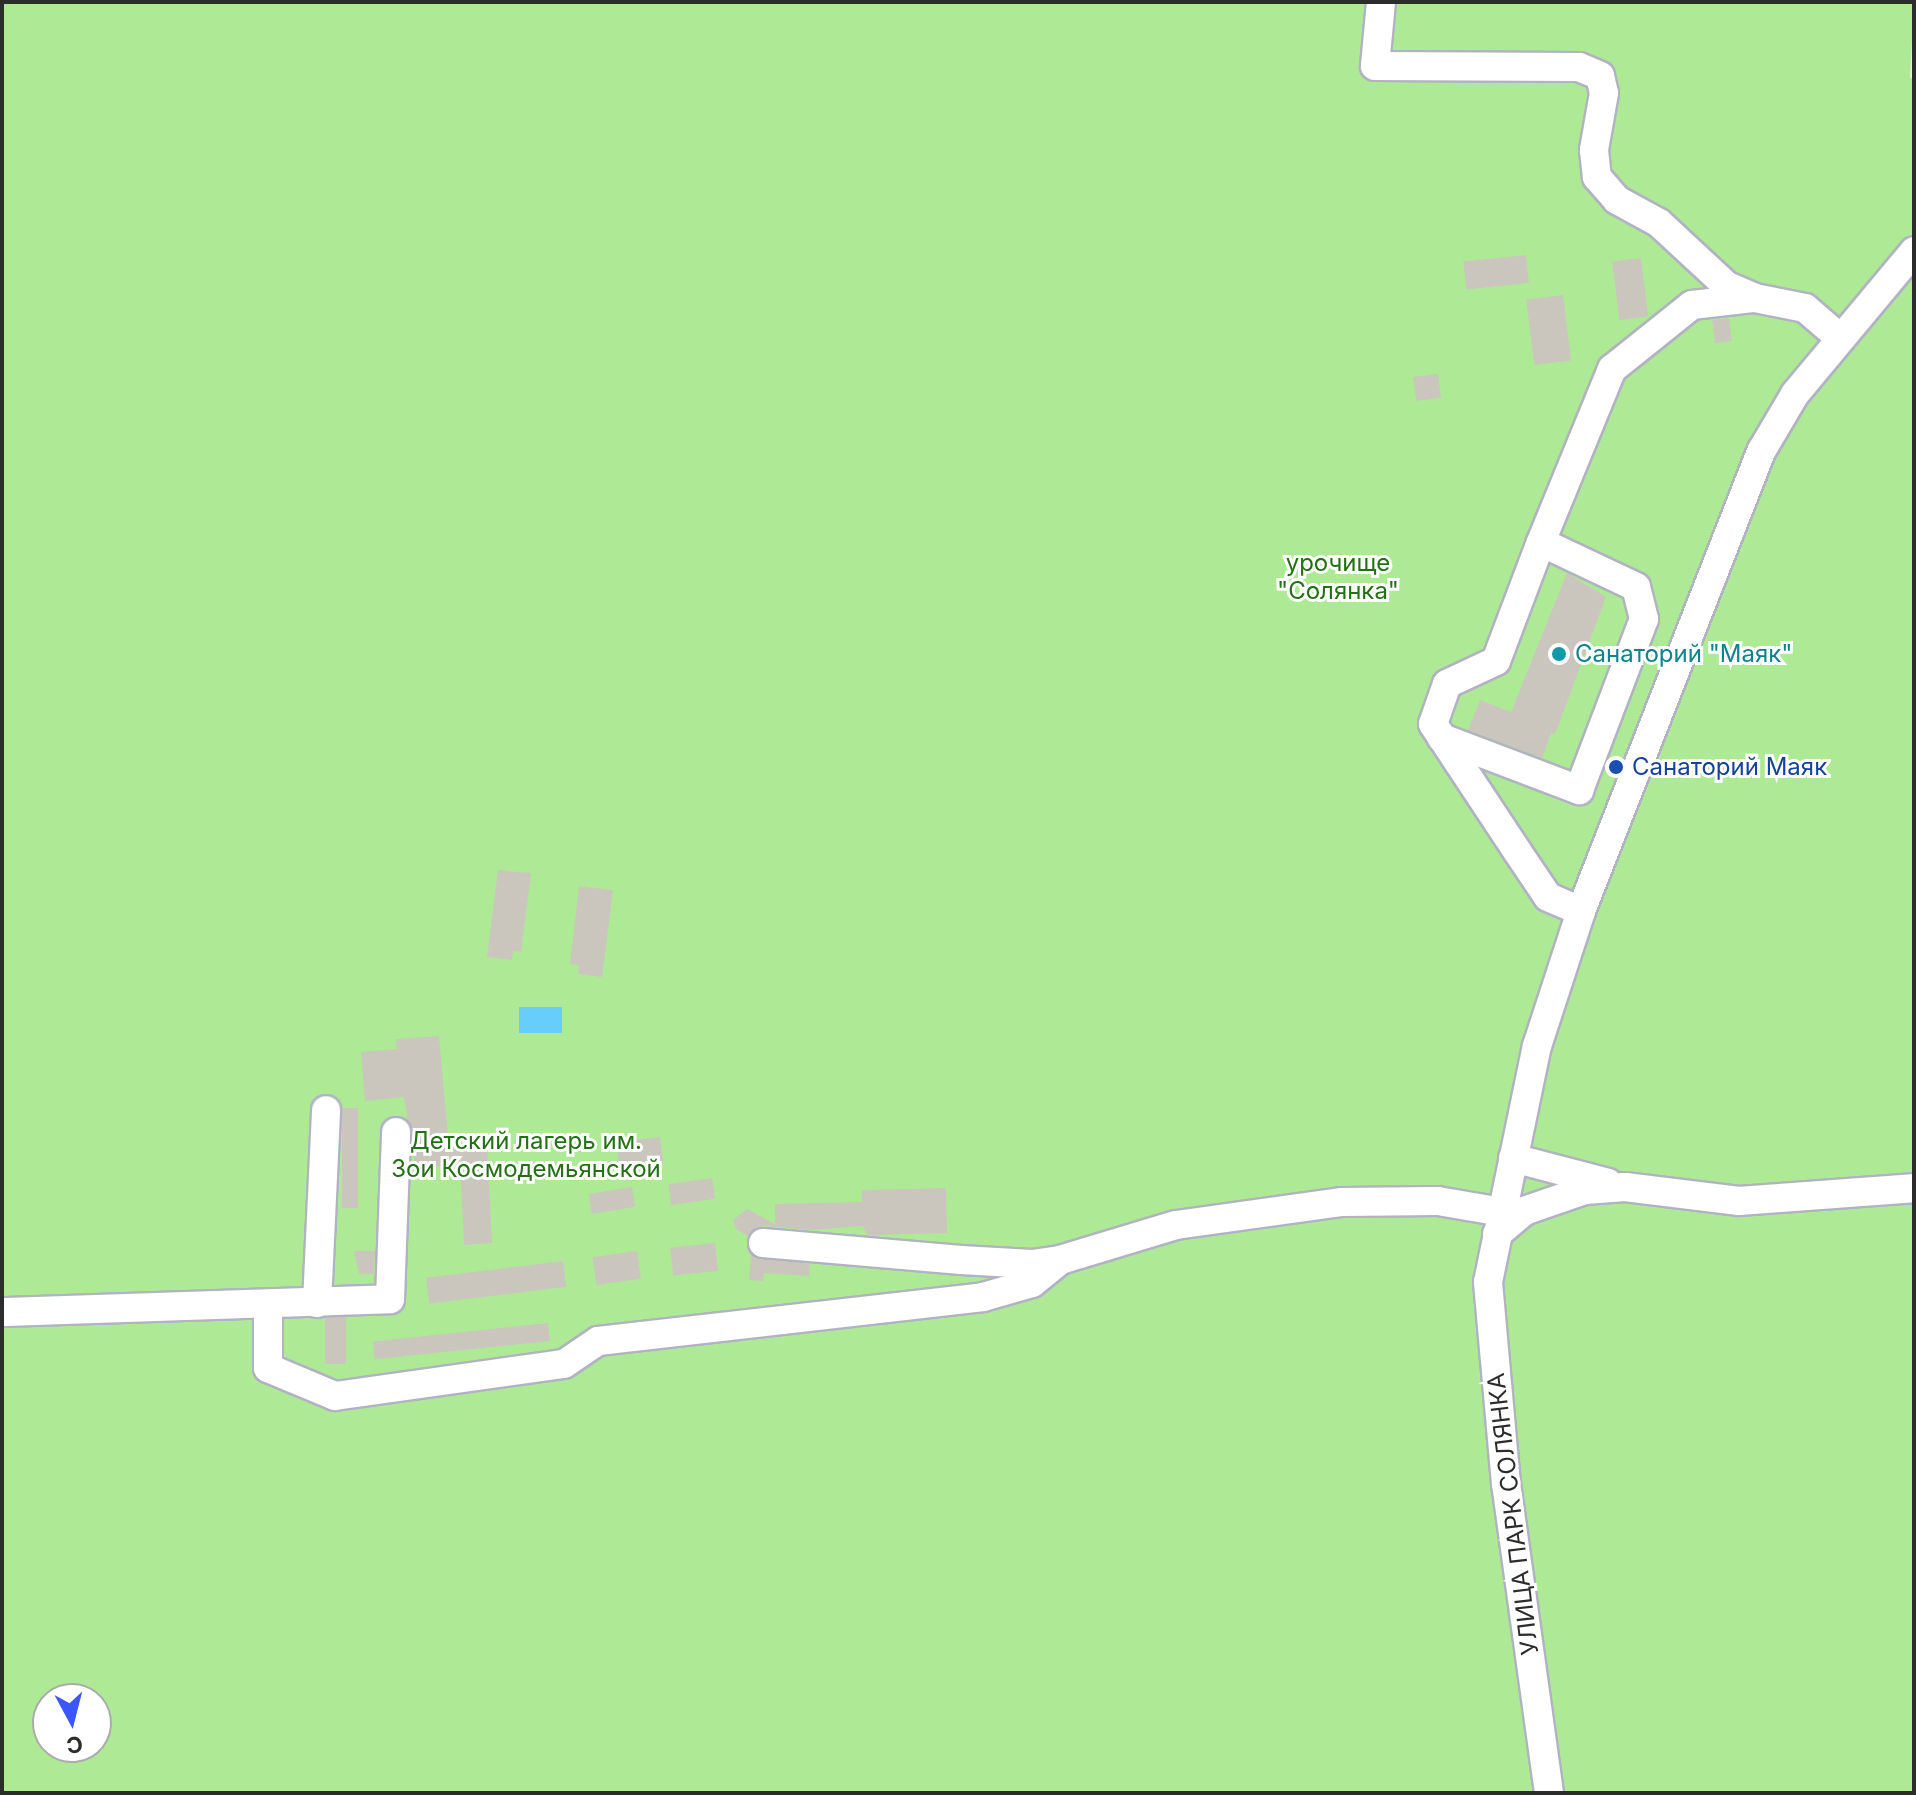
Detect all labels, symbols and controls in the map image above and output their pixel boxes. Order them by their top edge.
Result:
park label: урочище "Солянка" [1277,549,1399,605]
place label: Санаторий "Маяк" [1575,640,1792,668]
marker: Санаторий "Маяк" [1550,645,1568,663]
place label: Санаторий Маяк [1632,753,1827,781]
marker: Санаторий Маяк [1607,758,1625,776]
park label: Детский лагерь им. Зои Космодемьянской [391,1127,661,1183]
street label: УЛИЦА ПАРК СОЛЯНКА [1481,1371,1545,1657]
north arrow [32,1683,112,1763]
text: С [65,1731,84,1759]

